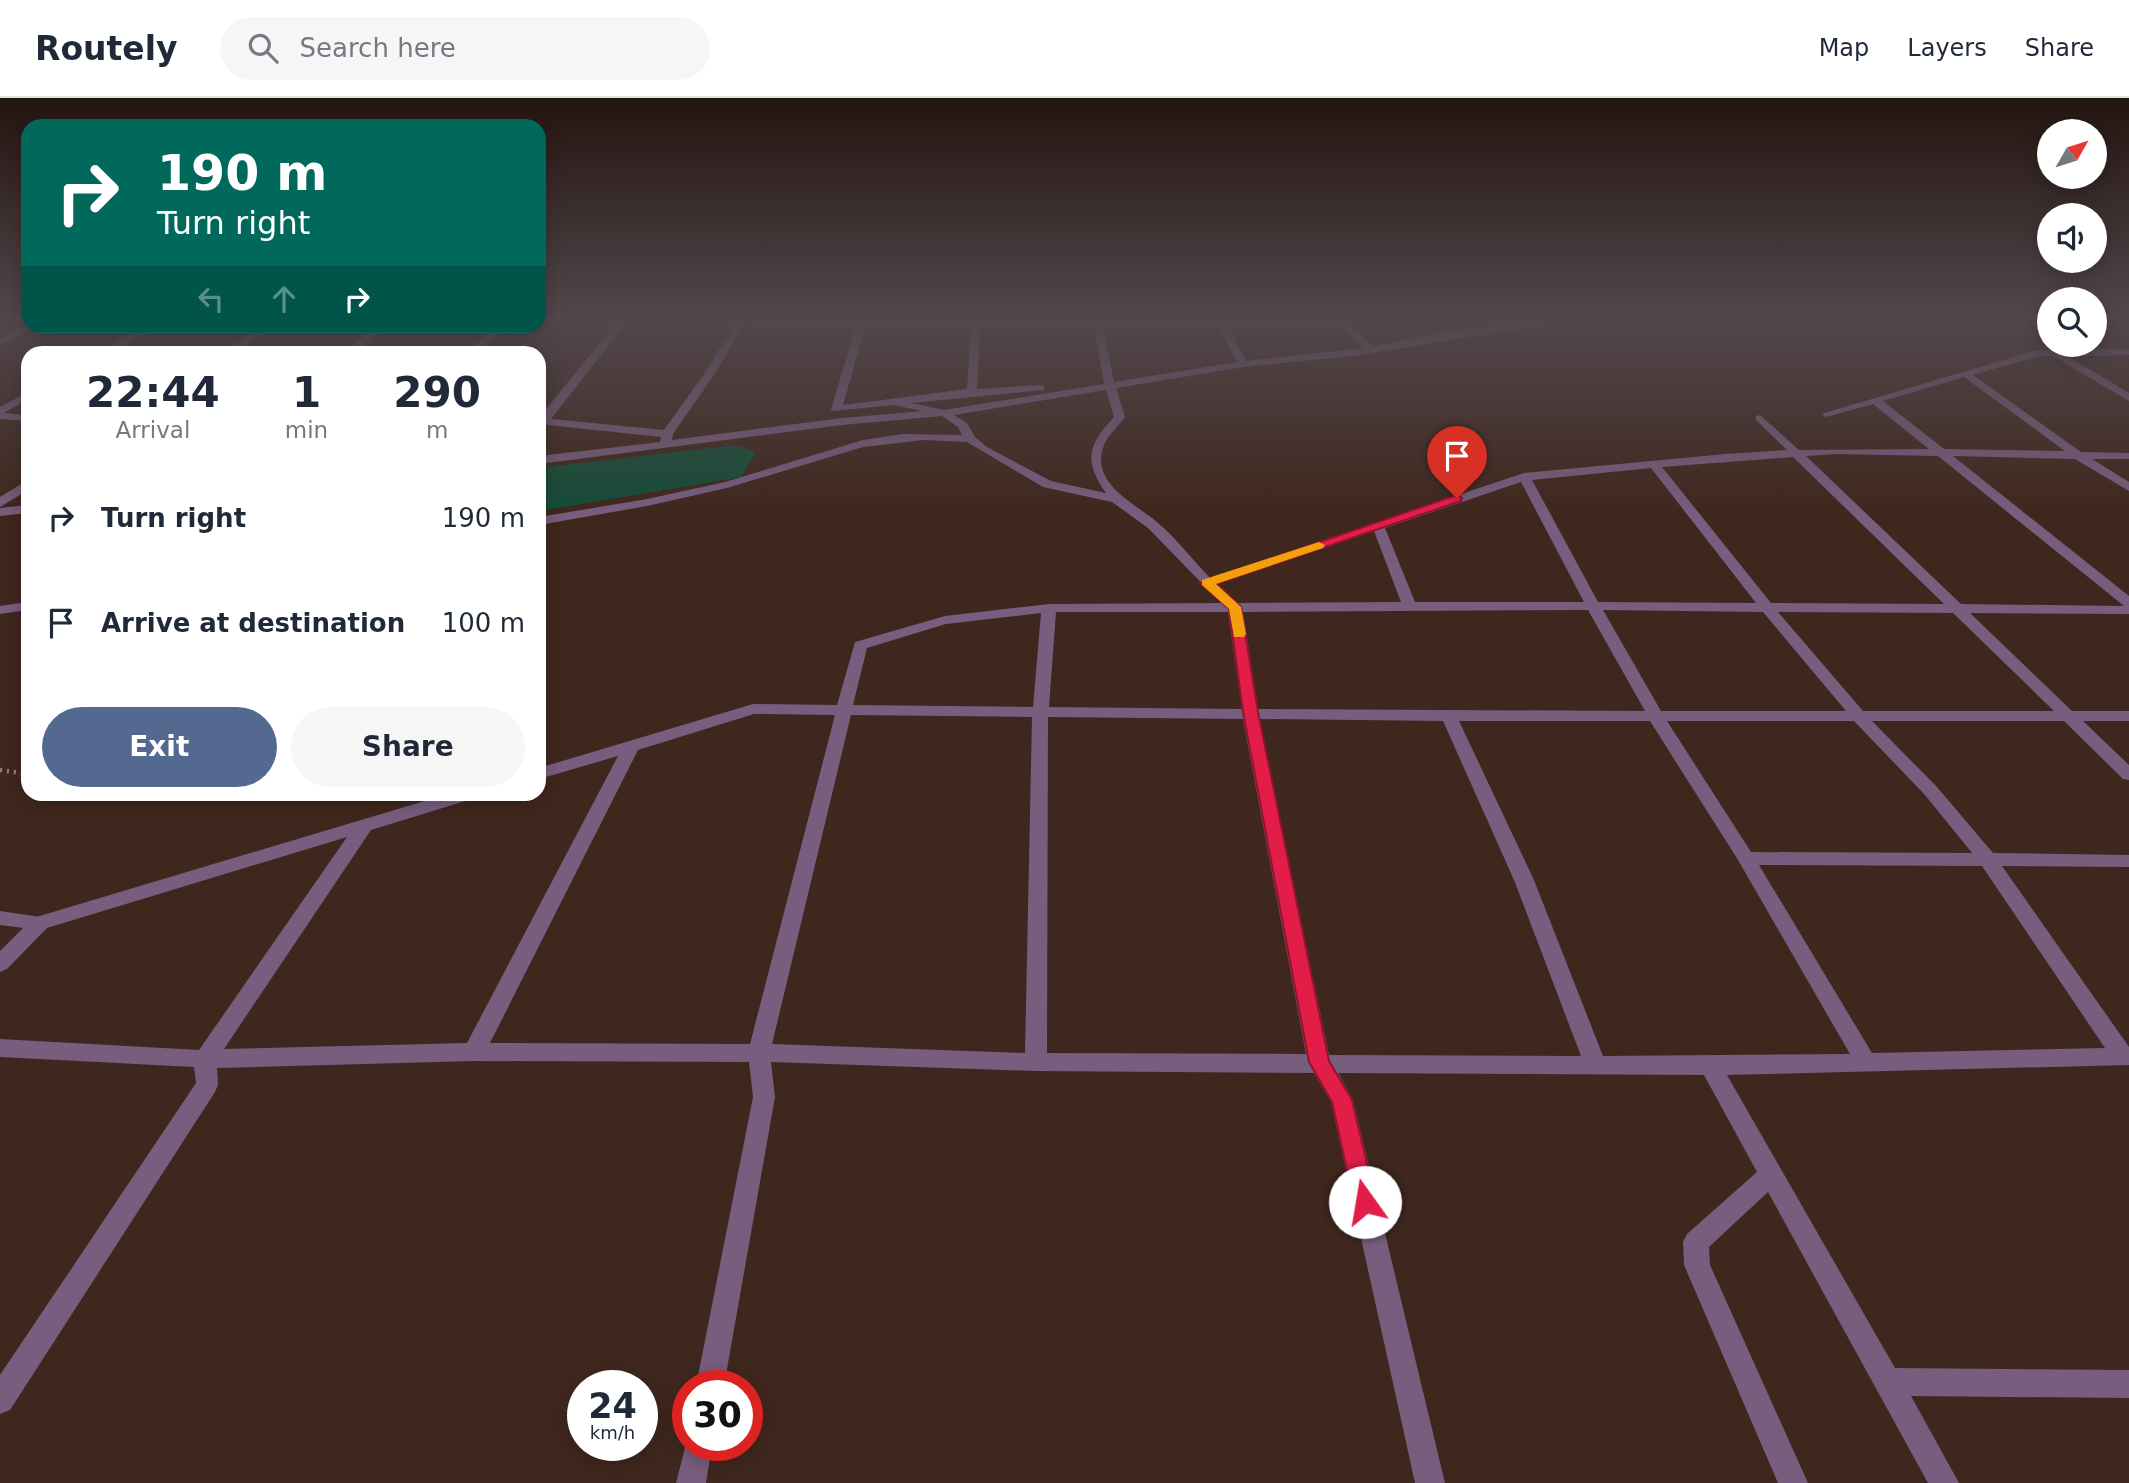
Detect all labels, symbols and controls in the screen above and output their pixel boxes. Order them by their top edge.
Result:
search box [220,17,710,80]
text: Routely [35,29,178,68]
icon: search [244,29,282,67]
text: Search here [300,33,456,63]
text: Map [1819,34,1869,62]
text: Layers [1907,34,1987,62]
text: Share [2025,34,2094,62]
north arrow [2037,119,2107,189]
map controls [2037,119,2107,357]
text: 190 m [157,145,327,202]
icon: right [42,147,133,238]
button: sound [2037,203,2107,273]
text: Turn right [157,204,310,242]
icon: left [192,280,230,318]
icon: ahead [265,280,303,318]
icon: right [338,280,376,318]
button: search [2037,287,2107,357]
text: 22:44 [86,368,220,417]
text: 1 [292,368,321,417]
text: 290 [393,368,481,417]
text: Arrival [116,417,190,443]
text: min [285,417,328,443]
text: m [426,417,448,443]
pin [1427,426,1487,498]
icon: arrive [1438,437,1476,475]
icon: right [42,499,80,537]
text: Turn right [101,503,246,533]
text: 190 m [442,503,525,533]
icon: arrive [42,604,80,642]
text: Arrive at destination [101,608,405,638]
text: 100 m [442,608,525,638]
button: Exit [42,707,277,787]
button: Share [291,707,525,787]
position arrow [1328,1165,1402,1239]
speed limit sign: 30 [672,1370,763,1461]
text: 24 [588,1386,637,1426]
text: km/h [590,1422,635,1443]

